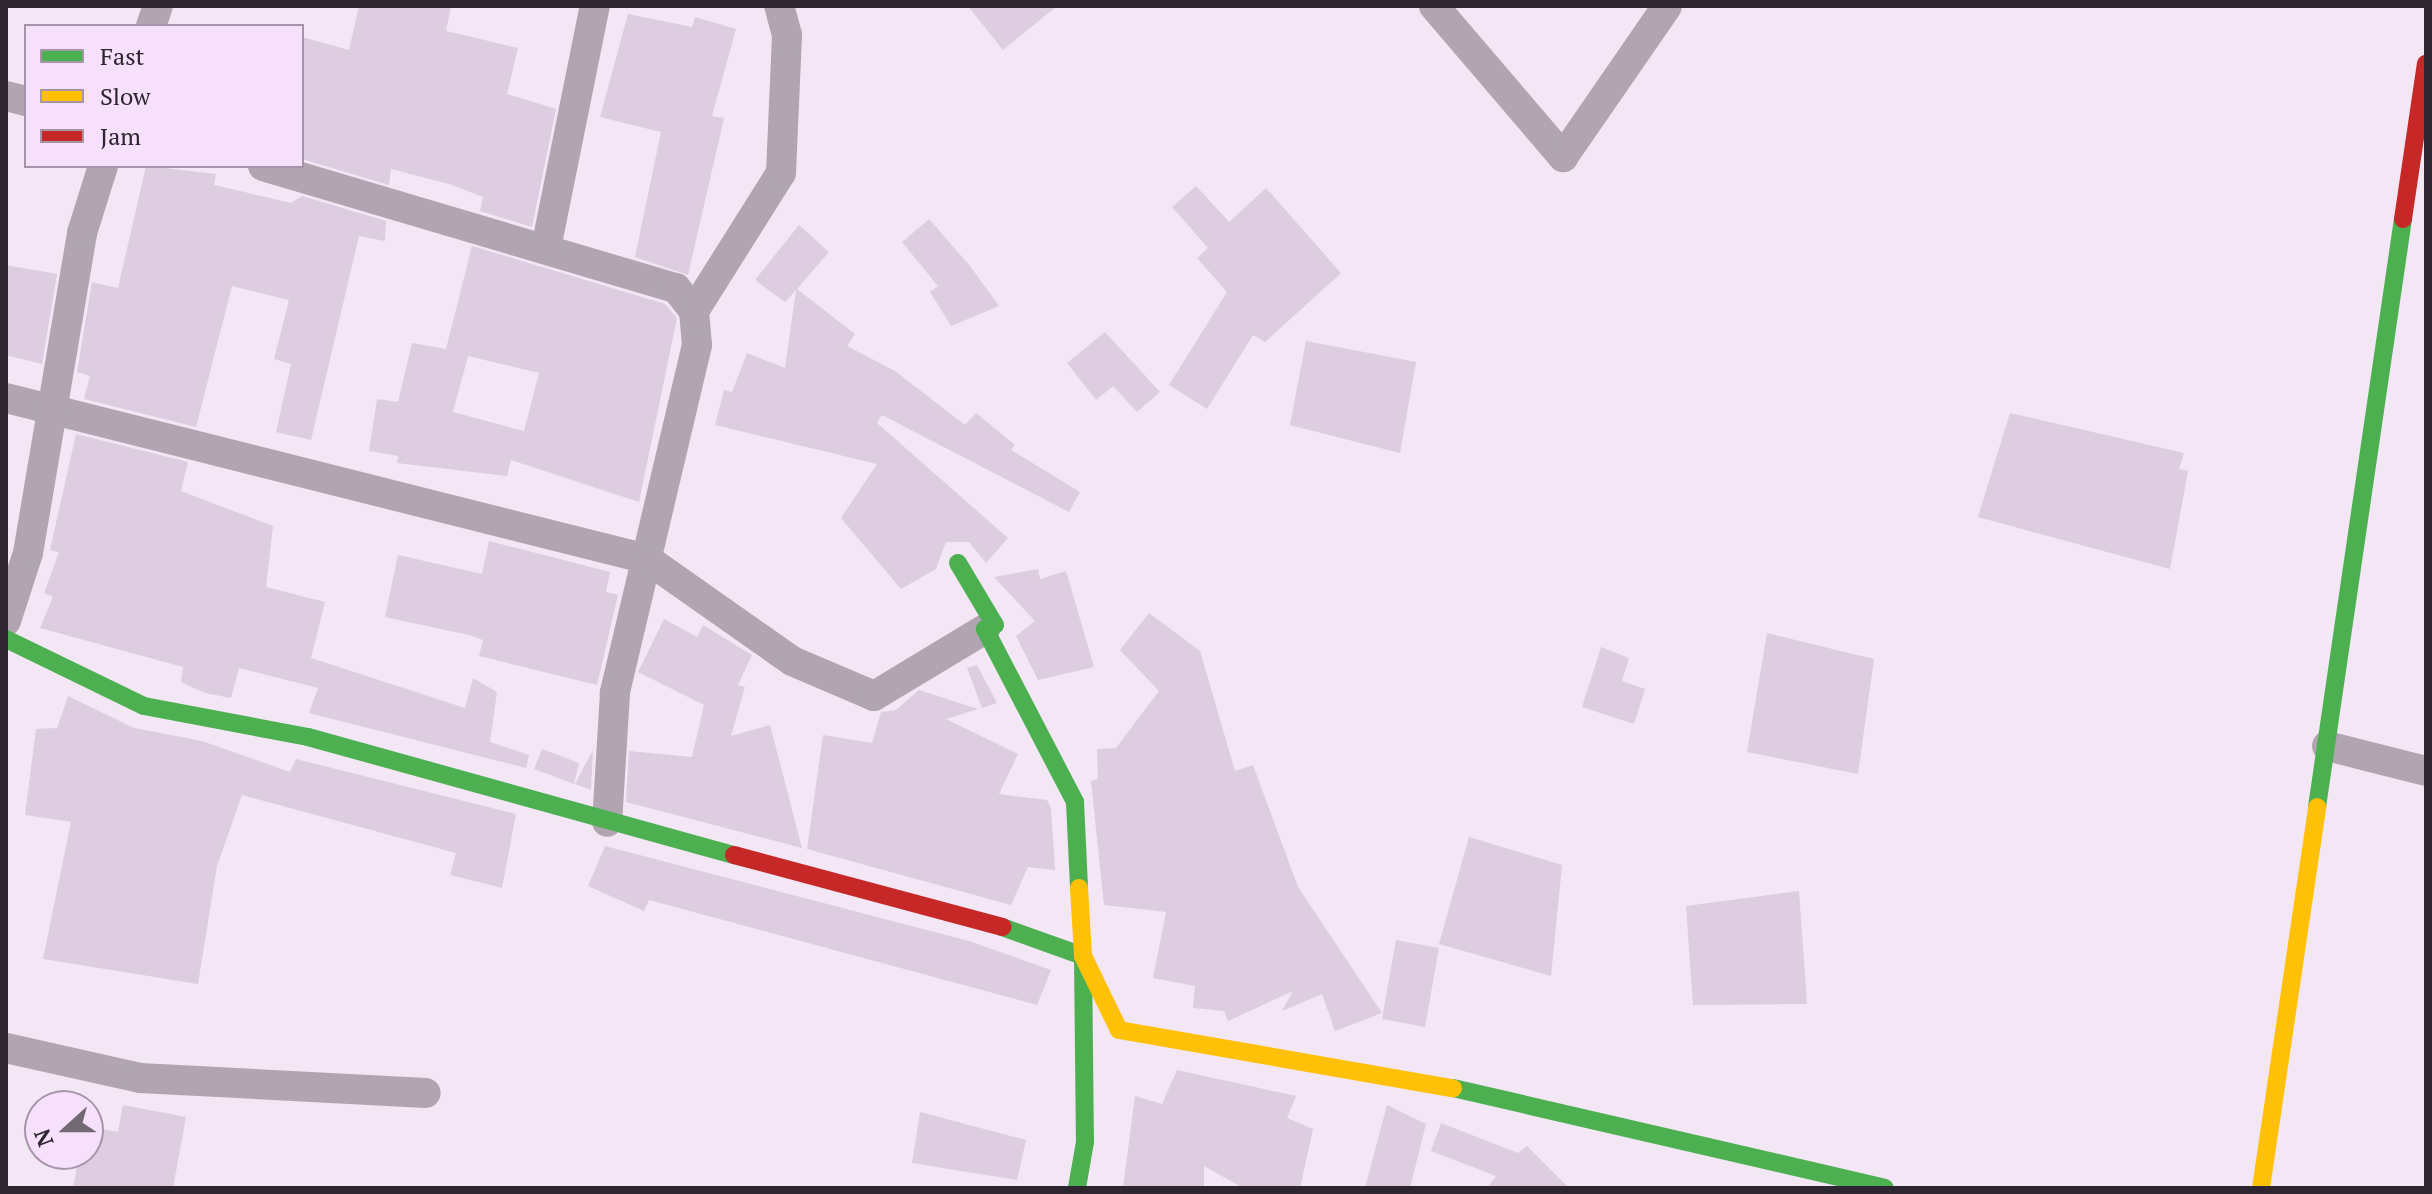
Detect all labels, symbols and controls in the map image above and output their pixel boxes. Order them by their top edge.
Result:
legend [24,24,304,168]
text: Fast [100,40,144,72]
text: Slow [100,80,151,112]
text: Jam [100,120,141,152]
north arrow [24,1090,104,1170]
text: N [26,1125,60,1151]

